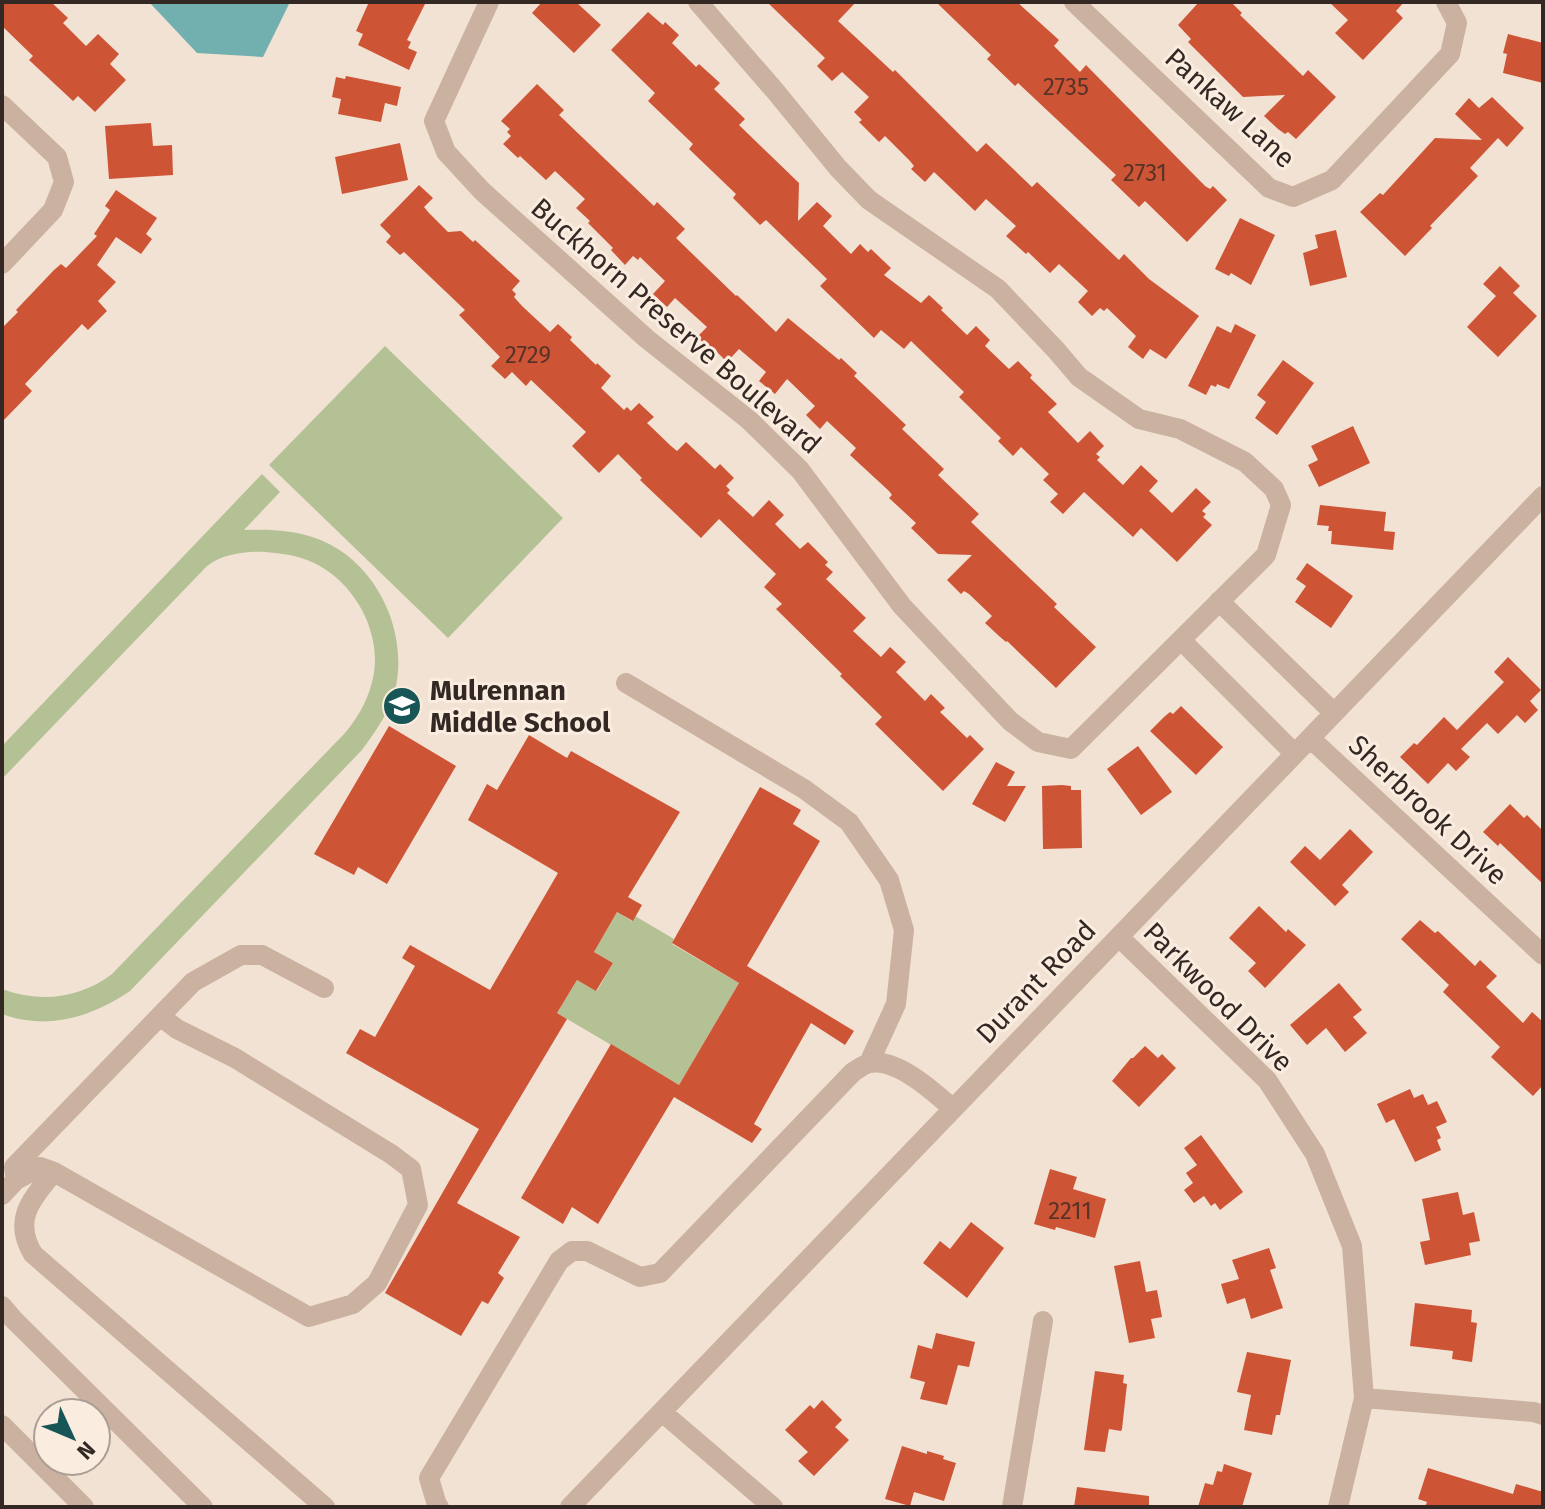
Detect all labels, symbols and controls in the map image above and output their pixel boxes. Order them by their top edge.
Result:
street label: Pankaw Lane [1158,41,1302,175]
house number: 2735 [1043,73,1089,101]
house number: 2731 [1123,159,1167,187]
street label: Buckhorn Preserve Boulevard [524,191,828,461]
house number: 2729 [505,341,551,369]
place label: Mulrennan Middle School [430,674,611,739]
school or university icon: Mulrennan Middle School [381,685,423,727]
street label: Sherbrook Drive [1342,728,1514,892]
street label: Durant Road [969,914,1103,1050]
street label: Parkwood Drive [1136,915,1300,1079]
house number: 2211 [1048,1197,1092,1225]
north arrow [32,1397,112,1477]
text: N [71,1436,101,1465]

